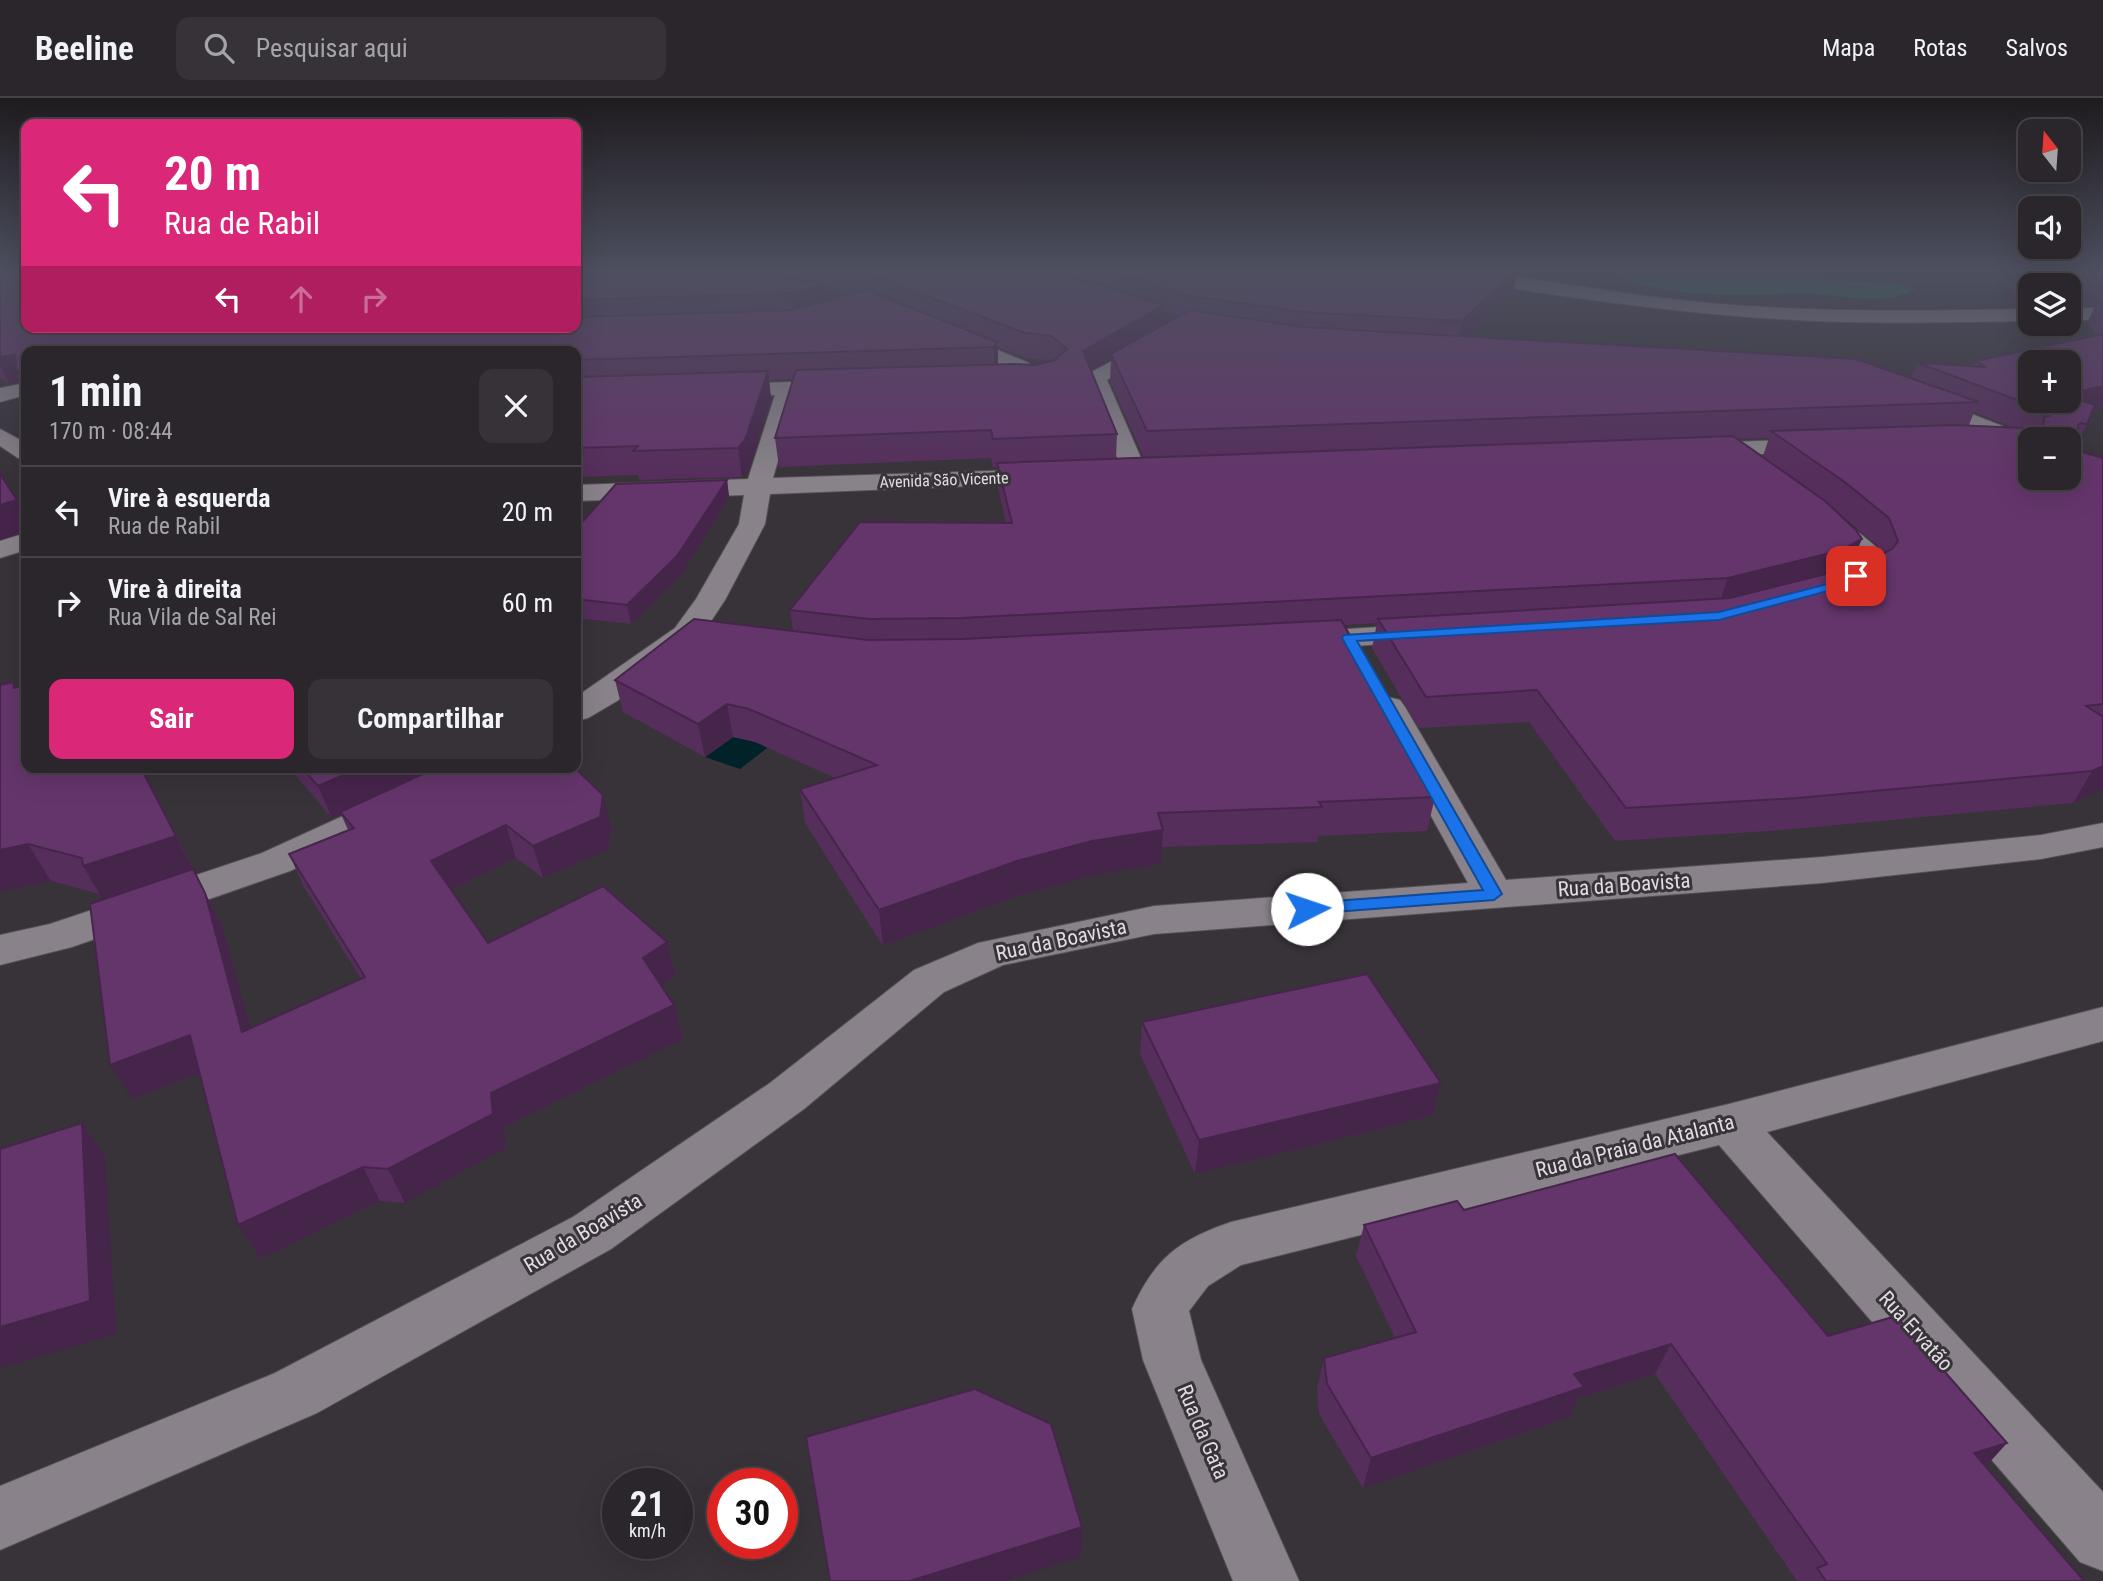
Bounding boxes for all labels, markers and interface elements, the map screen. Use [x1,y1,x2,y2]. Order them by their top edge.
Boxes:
search box [176,17,666,80]
text: Beeline [35,29,134,68]
icon: search [200,29,238,67]
text: Pesquisar aqui [256,33,408,63]
text: Mapa [1822,34,1875,62]
text: Rotas [1913,34,1967,62]
text: Salvos [2005,34,2068,62]
north arrow [2018,119,2081,182]
map controls [2018,119,2081,490]
text: 20 m [164,145,261,202]
icon: left [49,147,140,238]
button: sound [2018,196,2081,259]
text: Rua de Rabil [164,204,320,242]
button: layers [2018,273,2081,336]
icon: left [209,280,247,318]
icon: ahead [282,280,320,318]
icon: right [355,280,393,318]
button: + [2018,350,2081,413]
text: 1 min [49,367,142,416]
button: close [479,369,553,443]
text: 170 m · 08:44 [49,418,173,445]
button: − [2018,427,2081,490]
street label: Avenida São Vicente [879,468,1009,492]
text: Vire à esquerda [108,483,271,513]
icon: left [49,493,87,531]
text: 20 m [502,497,553,527]
text: Rua de Rabil [108,513,220,540]
pin [1826,546,1886,606]
icon: arrive [1837,557,1875,595]
text: Vire à direita [108,574,242,604]
icon: right [49,584,87,622]
text: 60 m [502,588,553,618]
text: Rua Vila de Sal Rei [108,604,277,631]
button: Sair [49,679,294,759]
button: Compartilhar [308,679,553,759]
street label: Rua da Boavista [1557,868,1691,902]
position arrow [1270,872,1344,946]
street label: Rua da Boavista [993,914,1129,966]
street label: Rua da Praia da Atalanta [1533,1110,1737,1182]
street label: Rua da Boavista [520,1188,646,1278]
street label: Rua Ervatão [1874,1286,1958,1376]
street label: Rua da Gata [1172,1381,1234,1483]
speed limit sign: 30 [707,1468,798,1559]
text: 21 [630,1484,665,1525]
text: km/h [629,1520,666,1541]

